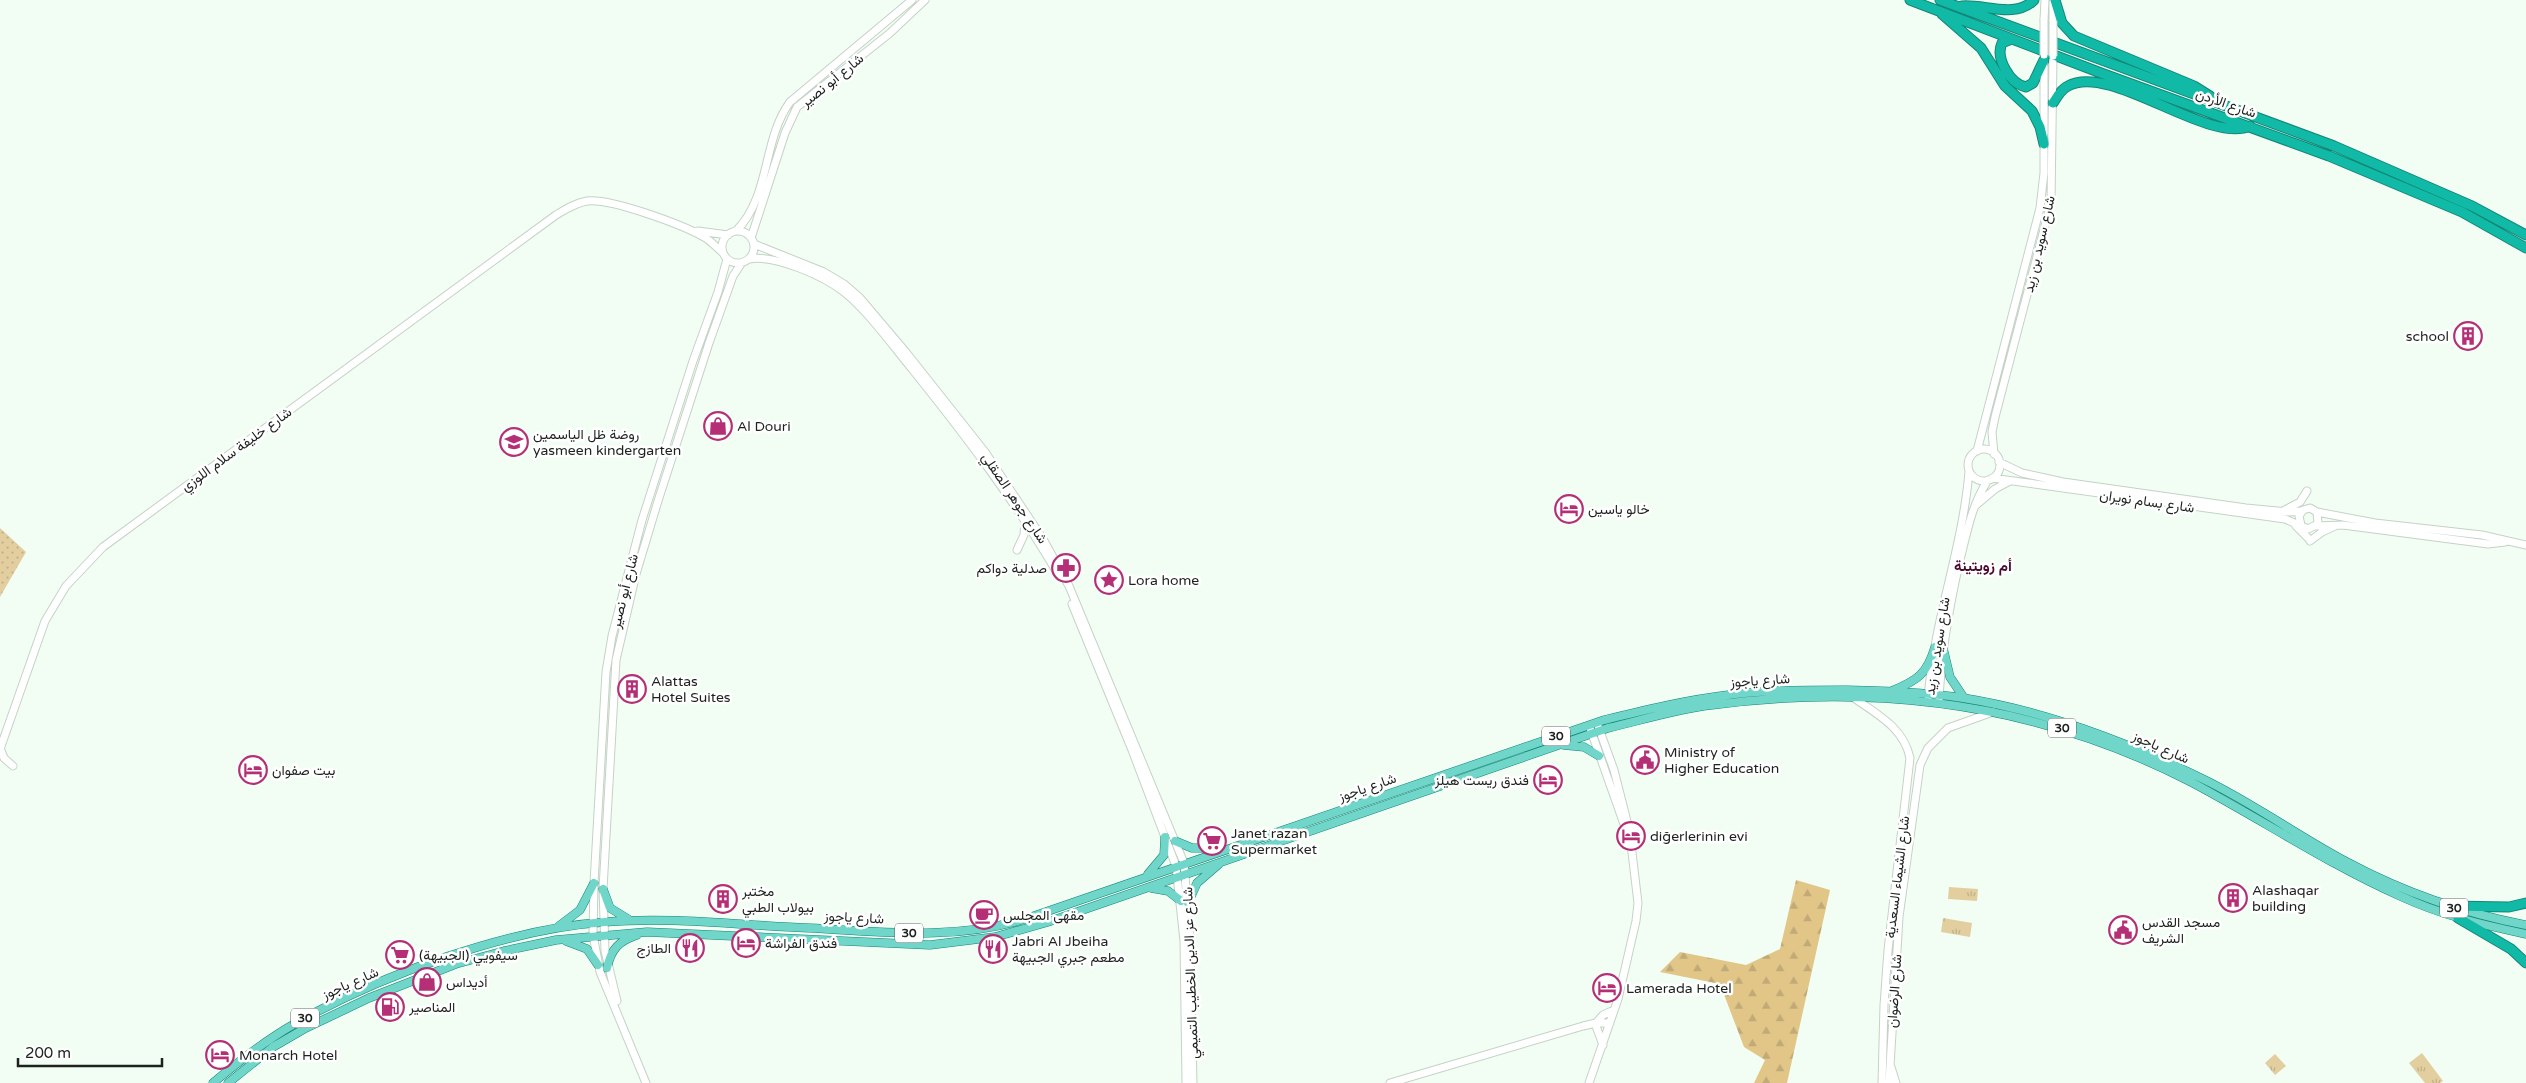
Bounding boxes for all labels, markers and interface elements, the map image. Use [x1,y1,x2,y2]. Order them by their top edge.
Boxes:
street label: شارع أبو نصير [797,50,868,113]
street label: شارع الأردن [2193,85,2258,124]
street label: شارع سويد بن زيد [2020,194,2061,295]
building icon: school [2453,321,2483,351]
place label: school [2406,328,2449,345]
street label: شارع خليفة سلام اللوزي [178,404,297,498]
shop icon: Al Douri [703,411,733,441]
place label: Al Douri [737,418,791,435]
place label: روضة ظل الياسمين yasmeen kindergarten [533,426,681,459]
school or university icon: روضة ظل الياسمين yasmeen kindergarten [499,427,529,457]
street label: شارع جوهر الصقلي [975,450,1051,549]
street label: شارع بسام نويران [2098,486,2195,519]
hotel icon: خالو ياسين [1554,494,1584,524]
place label: خالو ياسين [1588,501,1650,518]
street label: شارع أبو نصير [607,552,644,632]
pharmacy icon: صدلية دواكم [1051,553,1081,583]
district label: أم زويتينة [1954,557,2012,576]
place label: صدلية دواكم [977,560,1047,577]
place icon: Lora home [1094,565,1124,595]
place label: Lora home [1128,572,1199,589]
street label: شارع سويد بن زيد [1921,596,1956,697]
street label: شارع ياجوز [1728,670,1791,693]
place label: Alattas Hotel Suites [651,673,731,706]
building icon: Alattas Hotel Suites [617,674,647,704]
road number: 30 [2048,718,2076,738]
road number: 30 [1542,726,1570,746]
street label: شارع ياجوز [2128,727,2192,769]
place label: Ministry of Higher Education [1664,744,1779,777]
public building icon: Ministry of Higher Education [1630,745,1660,775]
hotel icon: بيت صفوان [238,755,268,785]
place label: بيت صفوان [272,762,335,779]
hotel icon: فندق ريست هيلز [1533,765,1563,795]
street label: شارع ياجوز [1335,770,1399,808]
place label: فندق ريست هيلز [1434,772,1529,789]
street label: شارع الشيماء السعدية [1882,815,1915,939]
hotel icon: diğerlerinin evi [1616,821,1646,851]
place label: Janet razan Supermarket [1231,825,1318,858]
supermarket icon: Janet razan Supermarket [1197,826,1227,856]
place label: diğerlerinin evi [1650,828,1748,845]
place label: Alashaqar building [2252,882,2320,915]
place label: مختبر بيولاب الطبي [741,883,814,919]
building icon: Alashaqar building [2218,883,2248,913]
building icon: مختبر بيولاب الطبي [708,884,738,914]
street label: شارع عز الدين الخطيب التميمي [1179,887,1205,1059]
road number: 30 [2440,898,2468,918]
cafe icon: مقهى المجلس [969,900,999,930]
street label: شارع ياجوز [822,907,884,930]
place label: مقهى المجلس [1003,907,1084,924]
place label: مسجد القدس الشريف [2142,914,2220,947]
public building icon: مسجد القدس الشريف [2108,915,2138,945]
road number: 30 [895,924,923,942]
hotel icon: فندق الفراشة [731,928,761,958]
restaurant icon: الطازج [675,933,705,963]
place label: Jabri Al Jbeiha مطعم جبري الجبيهة [1012,933,1124,969]
restaurant icon: Jabri Al Jbeiha مطعم جبري الجبيهة [978,934,1008,964]
place label: فندق الفراشة [765,935,837,952]
supermarket icon: سيفويي (الجبيهة) [385,940,415,970]
place label: الطازج [636,940,671,959]
place label: سيفويي (الجبيهة) [419,947,518,967]
street label: شارع الرضوان [1883,954,1908,1029]
street label: شارع ياجوز [318,963,382,1006]
shop icon: أديداس [412,967,442,997]
hotel icon: Lamerada Hotel [1592,973,1622,1003]
place label: أديداس [446,974,488,991]
place label: Lamerada Hotel [1626,980,1732,997]
fuel station icon: المناصير [375,992,405,1022]
place label: المناصير [408,999,455,1016]
road number: 30 [291,1008,319,1028]
scale bar [18,1036,161,1068]
hotel icon: Monarch Hotel [205,1040,235,1070]
text: 200 m [25,1044,71,1062]
place label: Monarch Hotel [239,1047,338,1064]

